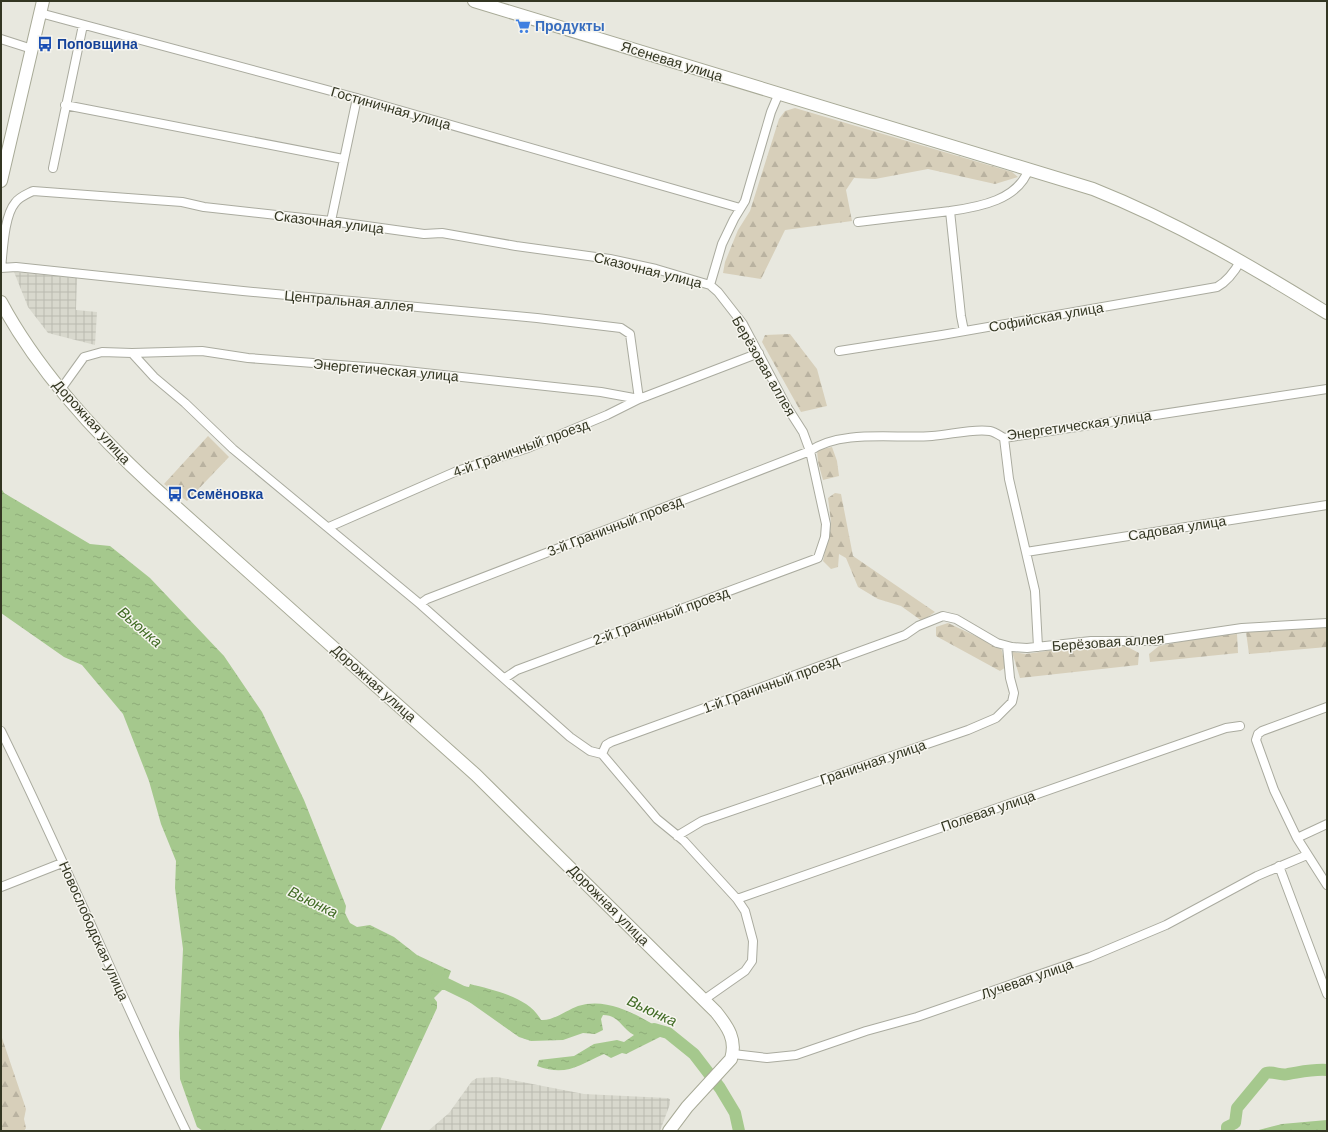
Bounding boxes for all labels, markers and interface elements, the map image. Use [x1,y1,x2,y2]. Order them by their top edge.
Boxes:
supermarket icon: Продукты [514,17,532,35]
place label: Продукты [535,18,605,34]
bus stop icon: Поповщина [36,35,54,53]
place label: Поповщина [57,36,138,52]
street label: Ясеневая улица [619,38,725,84]
street label: Гостиничная улица [329,83,453,133]
street label: Сказочная улица [273,207,385,237]
street label: Сказочная улица [592,249,704,291]
street label: Центральная аллея [284,287,414,315]
street label: Софийская улица [987,299,1105,335]
street label: Берёзовая аллея [729,313,799,419]
street label: Энергетическая улица [313,356,460,384]
street label: Дорожная улица [50,377,134,468]
street label: Энергетическая улица [1006,407,1153,443]
street label: 4-й Граничный проезд [451,416,591,480]
bus stop icon: Семёновка [166,485,184,503]
place label: Семёновка [187,486,263,502]
street label: 3-й Граничный проезд [545,493,685,559]
street label: Садовая улица [1127,512,1227,544]
street label: 2-й Граничный проезд [591,584,731,648]
water label: Вьюнка [115,603,166,650]
street label: Берёзовая аллея [1051,630,1165,654]
street label: Дорожная улица [329,641,420,725]
street label: 1-й Граничный проезд [701,652,841,716]
street label: Граничная улица [818,736,928,788]
street label: Полевая улица [939,787,1037,835]
street label: Новослободская улица [56,859,132,1003]
street label: Дорожная улица [565,861,653,949]
water label: Вьюнка [286,882,341,921]
street label: Лучевая улица [979,956,1075,1002]
water label: Вьюнка [625,992,680,1029]

